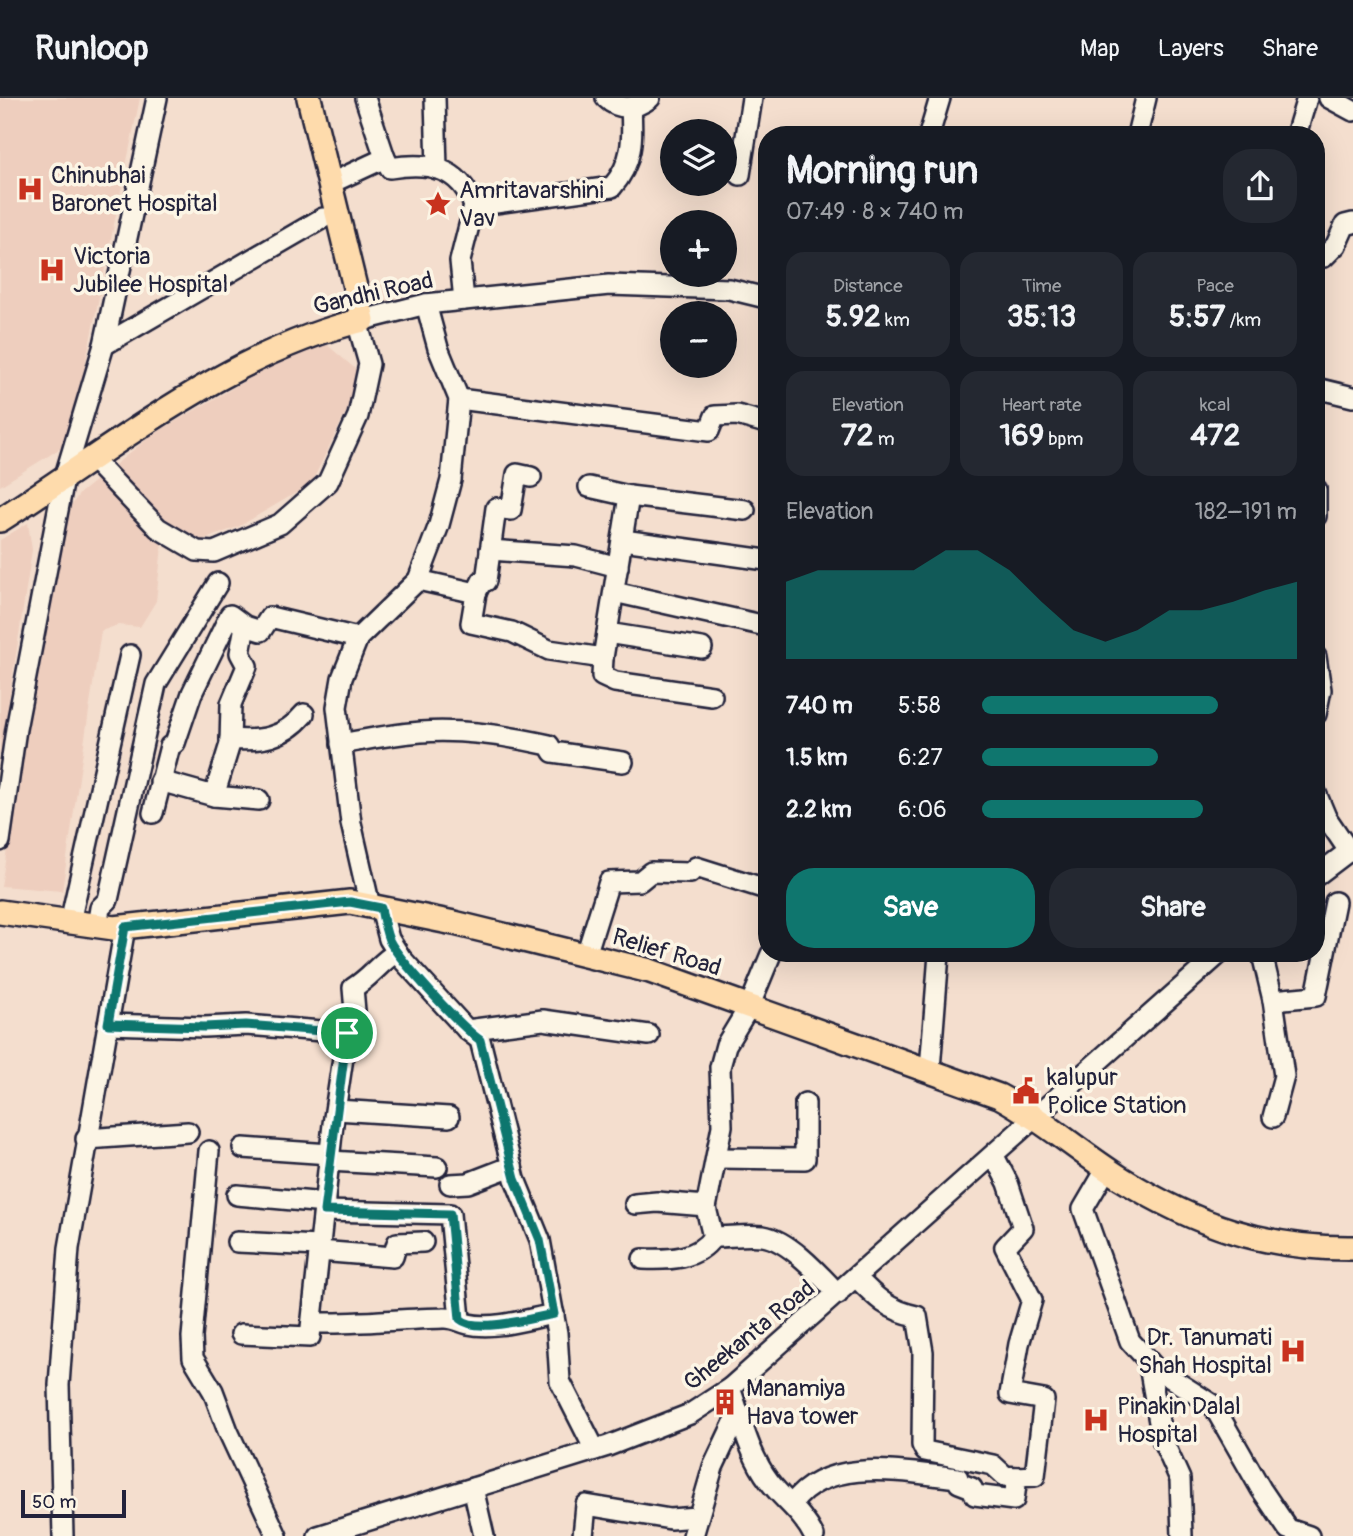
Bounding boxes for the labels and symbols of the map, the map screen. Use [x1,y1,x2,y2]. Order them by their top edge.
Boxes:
place label: Chinubhai Baronet Hospital [51,161,218,218]
hospital icon: Chinubhai Baronet Hospital [15,174,45,204]
place label: Amritavarshini Vav [459,176,604,233]
place icon: Amritavarshini Vav [423,189,453,219]
place label: Victoria Jubilee Hospital [73,242,228,299]
hospital icon: Victoria Jubilee Hospital [37,255,67,285]
street label: Gandhi Road [310,266,436,321]
street label: Relief Road [609,922,725,983]
pin [317,1003,377,1063]
place label: kalupur Police Station [1047,1063,1187,1120]
public building icon: kalupur Police Station [1011,1076,1041,1106]
street label: Gheekanta Road [678,1274,821,1397]
place label: Dr. Tanumati Shah Hospital [1138,1323,1272,1380]
hospital icon: Dr. Tanumati Shah Hospital [1278,1336,1308,1366]
place label: Manamiya Hava tower [746,1374,859,1431]
building icon: Manamiya Hava tower [710,1387,740,1417]
place label: Pinakin Dalal Hospital [1117,1392,1241,1449]
hospital icon: Pinakin Dalal Hospital [1081,1405,1111,1435]
scale bar [21,1487,126,1519]

